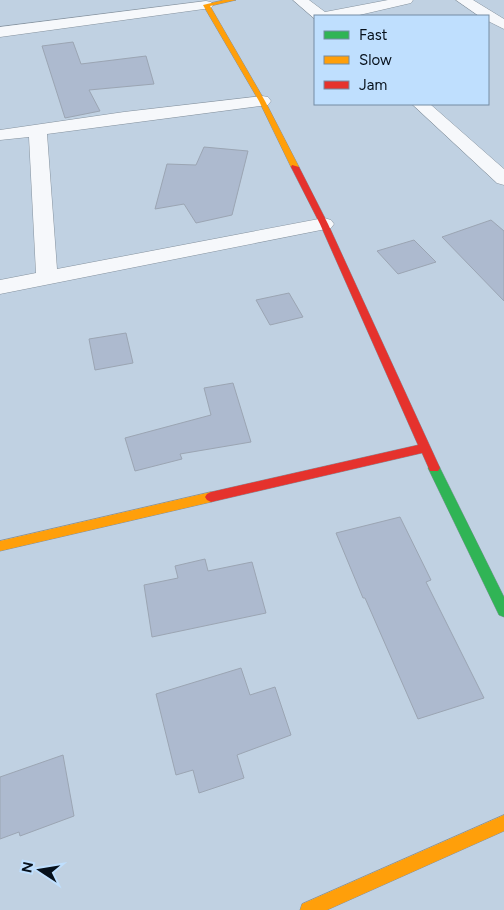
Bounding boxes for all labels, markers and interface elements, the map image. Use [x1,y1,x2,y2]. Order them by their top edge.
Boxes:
legend [314,15,489,105]
text: Fast [359,26,388,44]
text: Slow [359,51,392,69]
text: Jam [359,76,387,94]
north arrow [15,845,65,895]
text: N [18,860,37,874]

